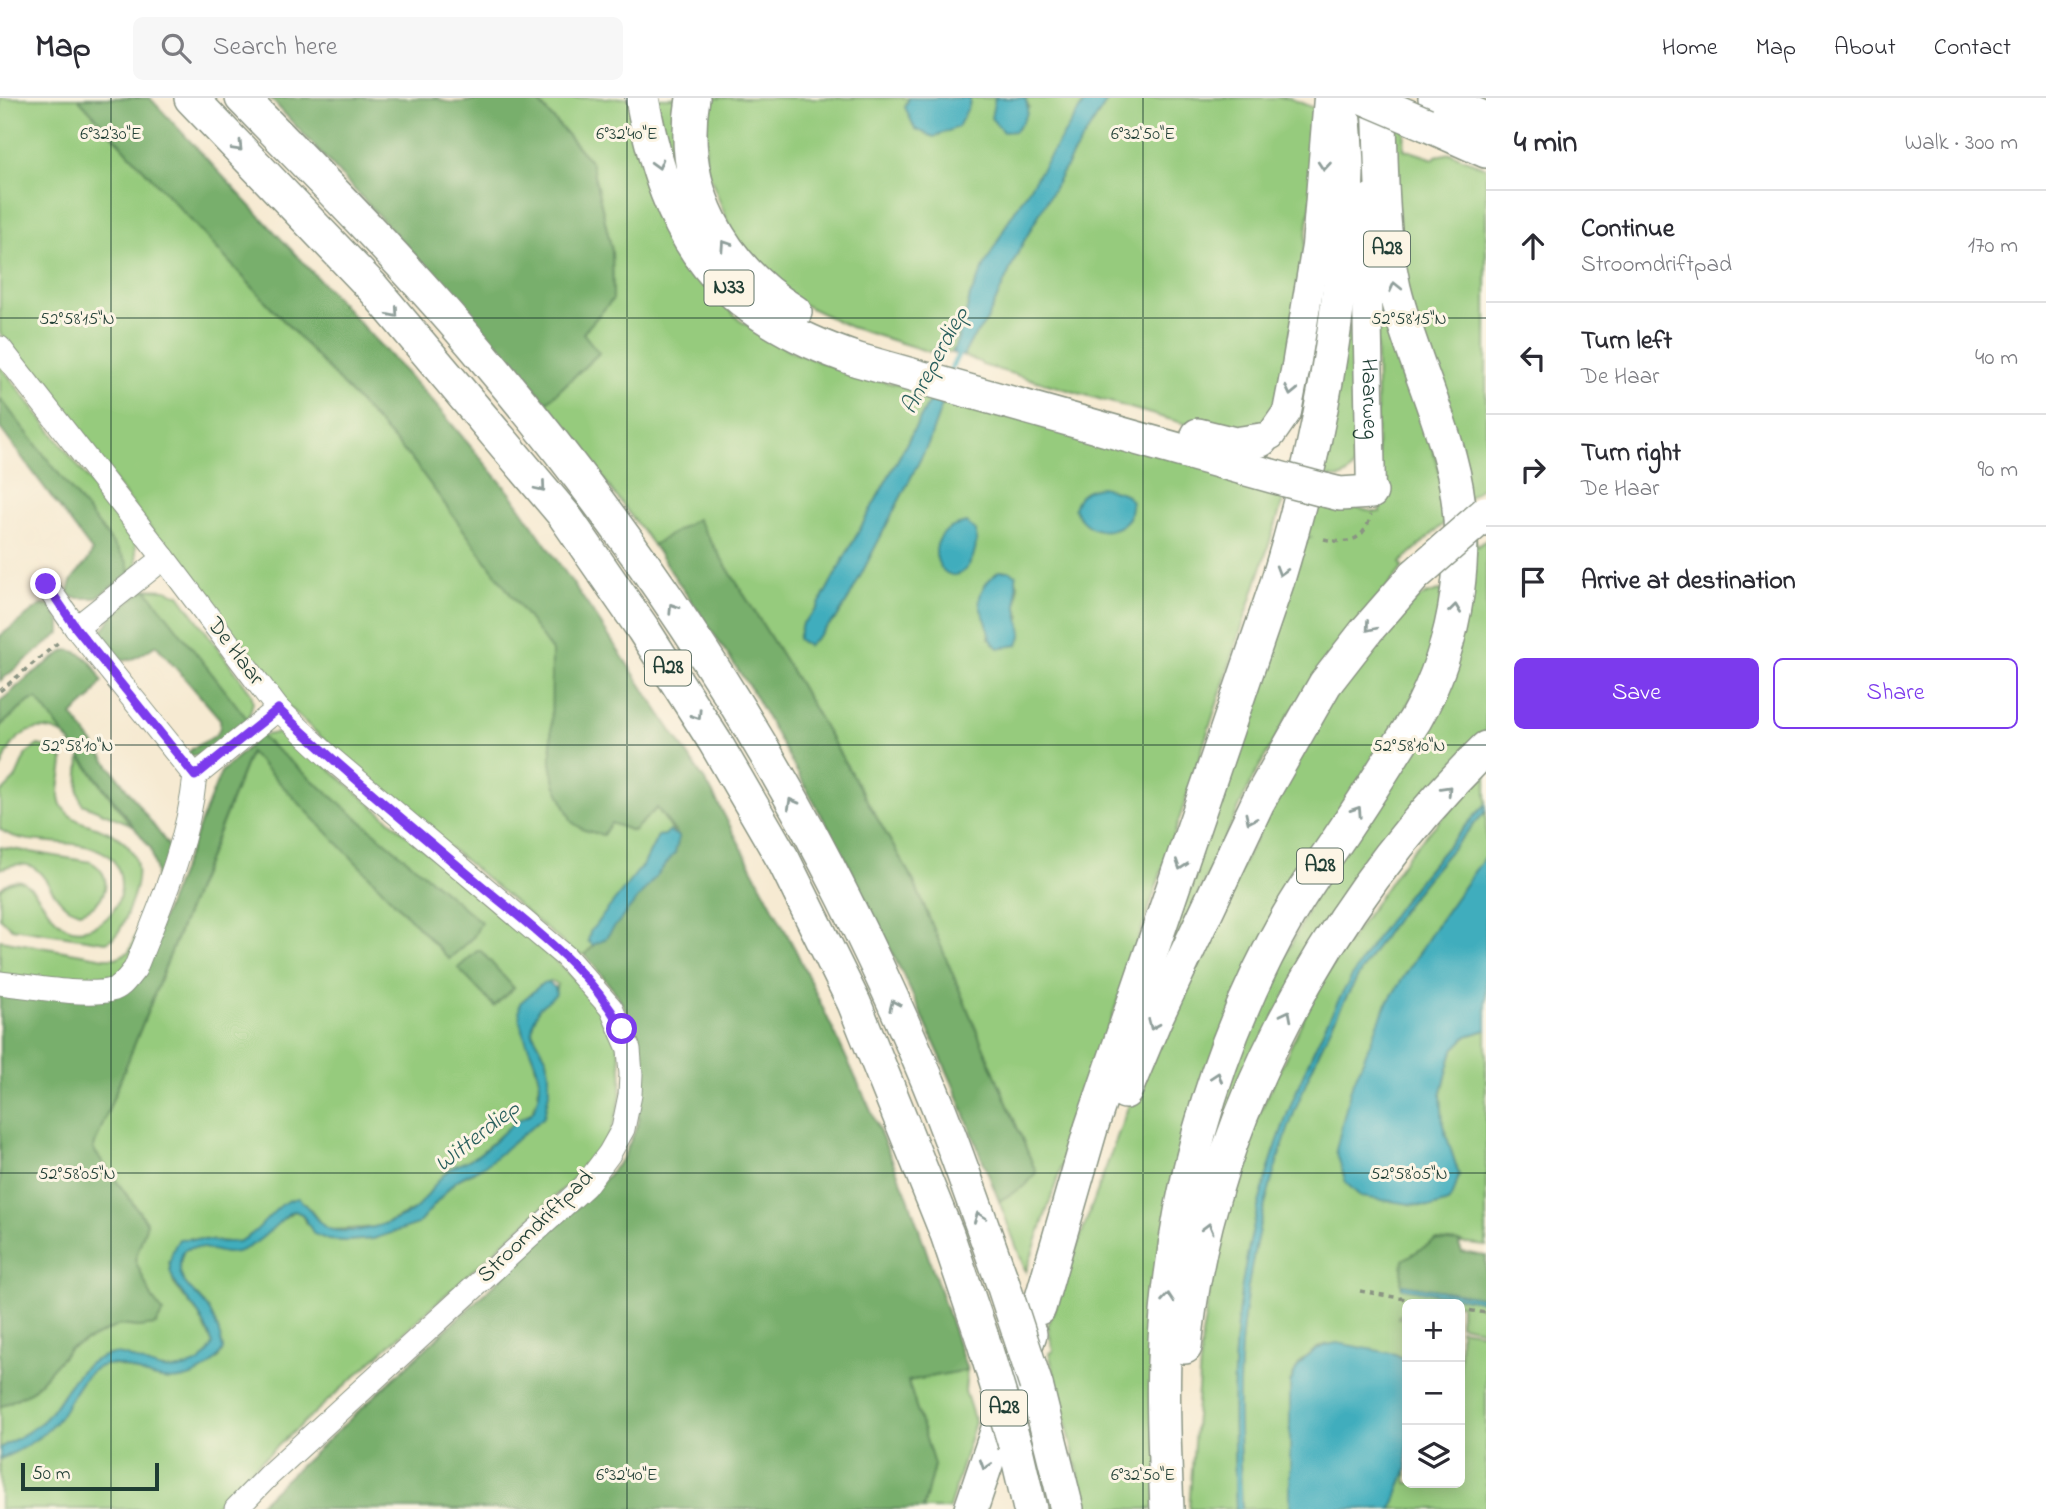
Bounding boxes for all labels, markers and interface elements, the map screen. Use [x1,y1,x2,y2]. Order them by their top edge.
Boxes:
search box [133,17,623,80]
text: Map [35,24,91,72]
icon: search [157,29,195,67]
text: Search here [213,29,337,67]
text: Home [1662,31,1718,66]
text: Map [1756,31,1796,66]
text: About [1834,31,1896,66]
text: Contact [1934,31,2011,66]
text: 6°32'30"E [80,122,142,148]
text: 6°32'40"E [596,122,658,148]
text: 6°32'50"E [1111,122,1175,148]
text: 4 min [1514,122,1577,166]
text: Walk · 300 m [1904,127,2018,160]
one-way arrow [230,139,243,152]
one-way arrow [649,158,664,170]
one-way arrow [1316,160,1331,172]
text: Continue [1581,211,1674,249]
icon: ahead [1514,227,1552,265]
text: 170 m [1968,230,2018,263]
road number: A28 [1364,232,1410,266]
one-way arrow [721,240,733,253]
text: Stroomdriftpad [1581,249,1732,282]
road number: N33 [704,270,754,306]
one-way arrow [1389,281,1403,293]
water label: Anreperdiep [893,300,980,421]
one-way arrow [386,304,398,317]
text: 52°58'15"N [39,307,115,333]
text: 52°58'15"N [1371,307,1447,333]
text: Turn left [1581,323,1672,361]
icon: left [1514,339,1552,377]
text: 40 m [1975,342,2018,375]
street label: Haarweg [1352,358,1386,440]
text: De Haar [1581,361,1659,394]
one-way arrow [1285,385,1299,397]
text: Turn right [1581,435,1681,473]
icon: right [1514,451,1552,489]
text: 90 m [1978,454,2018,487]
text: De Haar [1581,473,1659,506]
one-way arrow [532,479,545,491]
icon: arrive [1514,563,1552,601]
text: Arrive at destination [1581,563,1796,601]
one-way arrow [1275,564,1290,576]
route end [30,568,61,599]
one-way arrow [668,603,681,616]
one-way arrow [1447,603,1462,615]
street label: De Haar [198,610,272,694]
one-way arrow [1366,618,1378,631]
road number: A28 [645,650,691,686]
button: Save [1514,658,1759,729]
button: Share [1773,658,2018,729]
one-way arrow [689,707,702,720]
text: 52°58'10"N [41,734,113,760]
text: 52°58'10"N [1373,734,1445,760]
one-way arrow [1438,785,1451,798]
one-way arrow [787,797,800,810]
one-way arrow [1348,806,1361,819]
one-way arrow [1244,812,1258,824]
road number: A28 [1297,848,1343,884]
one-way arrow [1175,859,1189,871]
one-way arrow [888,1000,902,1013]
one-way arrow [1279,1010,1293,1022]
route start [606,1013,637,1044]
one-way arrow [1147,1018,1161,1030]
one-way arrow [1209,1071,1223,1083]
water label: Witterdiep [428,1092,529,1182]
text: 52°58'05"N [38,1162,116,1188]
text: 52°58'05"N [1370,1162,1448,1188]
street label: Stroomdriftpad [470,1163,602,1291]
one-way arrow [973,1211,987,1223]
one-way arrow [1199,1222,1214,1234]
one-way arrow [1161,1293,1176,1304]
map controls [1402,1299,1465,1488]
button: + [1402,1299,1465,1362]
button: − [1402,1362,1465,1425]
road number: A28 [981,1390,1027,1426]
button: layers [1402,1425,1465,1488]
one-way arrow [979,1458,993,1471]
scale bar [21,1460,159,1492]
text: 50 m [32,1461,71,1488]
text: 6°32'40"E [596,1463,658,1489]
text: 6°32'50"E [1111,1463,1175,1489]

